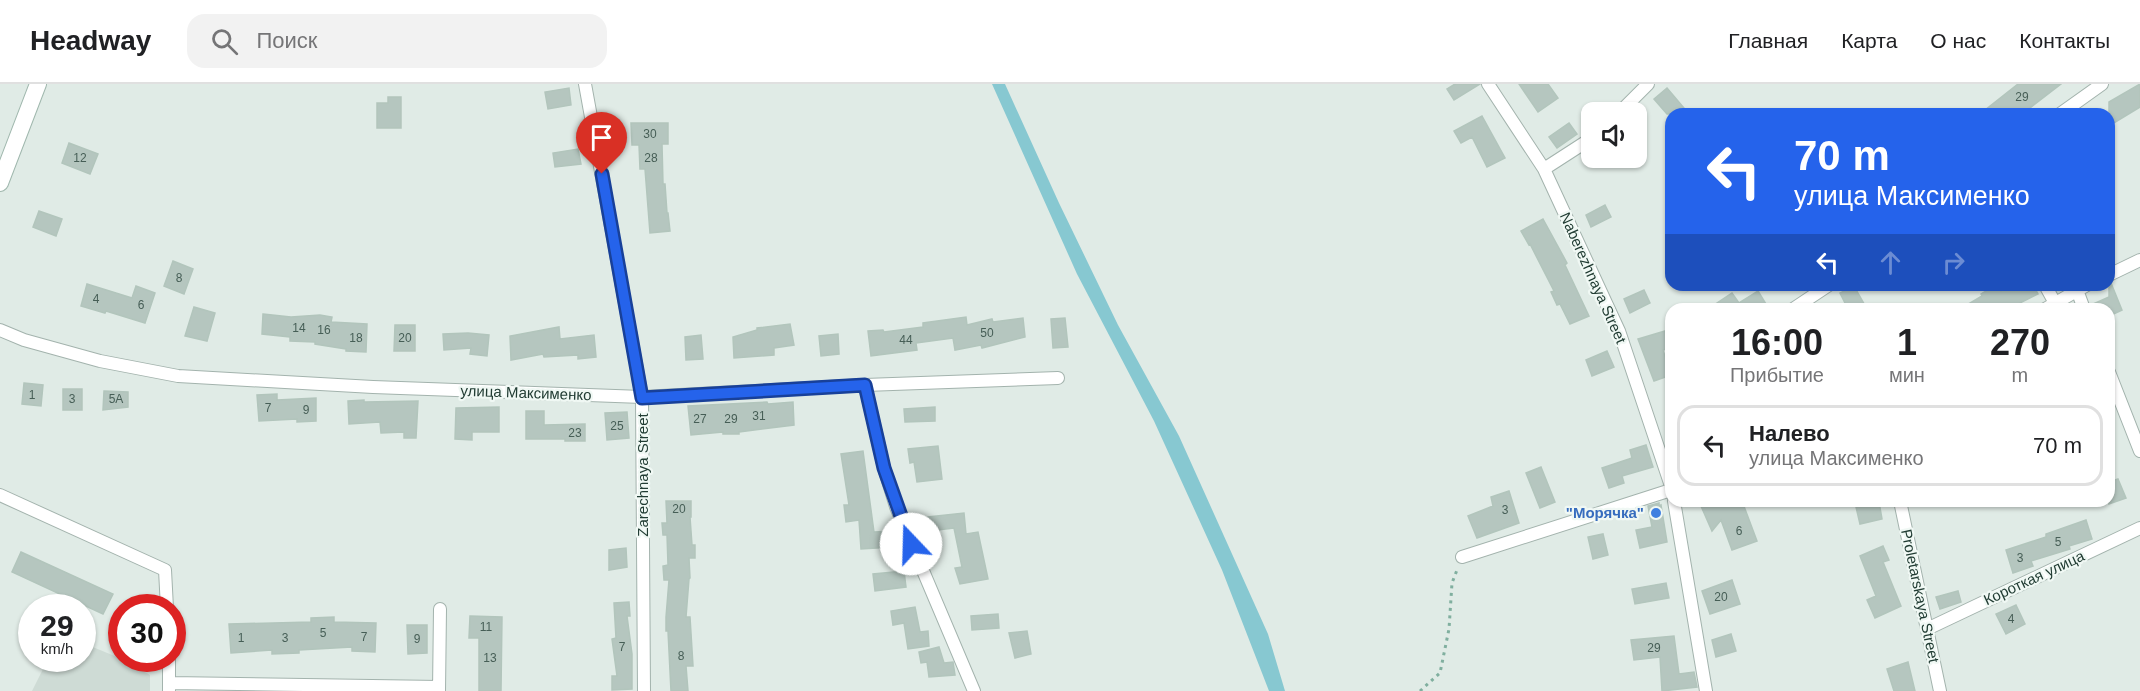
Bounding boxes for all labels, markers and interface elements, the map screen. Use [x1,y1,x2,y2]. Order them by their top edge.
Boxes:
search box [187,14,607,68]
text: Headway [30,25,151,56]
icon: search [208,25,241,58]
text: Поиск [256,28,317,53]
text: Главная [1728,29,1808,52]
text: Карта [1841,29,1897,52]
text: О нас [1930,29,1986,52]
text: Контакты [2019,29,2110,52]
house number: 29 [2015,90,2029,104]
map controls [1581,102,1647,168]
button: sound [1581,102,1647,168]
pin [576,112,627,174]
icon: arrive [585,121,618,154]
house number: 30 [643,127,657,141]
icon: left [1695,132,1773,210]
text: 70 m [1794,132,1890,179]
house number: 12 [73,151,87,165]
house number: 28 [644,151,658,165]
text: улица Максименко [1794,181,2030,211]
street label: Naberezhnaya Street [1557,210,1630,347]
icon: left [1811,246,1844,279]
icon: ahead [1874,246,1907,279]
icon: right [1937,246,1970,279]
house number: 8 [176,271,183,285]
house number: 4 [93,292,100,306]
house number: 6 [138,298,145,312]
house number: 14 [292,321,306,335]
text: 16:00 [1731,322,1823,363]
text: 1 [1897,322,1917,363]
text: 270 [1990,322,2050,363]
house number: 16 [317,323,331,337]
house number: 50 [980,326,994,340]
house number: 18 [349,331,363,345]
house number: 20 [398,331,412,345]
house number: 44 [899,333,913,347]
text: Прибытие [1730,364,1824,386]
text: мин [1889,364,1925,386]
text: m [2012,364,2028,386]
street label: улица Максименко [460,382,592,403]
house number: 1 [29,388,36,402]
house number: 3 [69,392,76,406]
house number: 5А [109,392,123,406]
house number: 7 [265,401,272,415]
house number: 9 [303,403,310,417]
house number: 31 [752,409,766,423]
street label: Zarechnaya Street [634,412,651,537]
house number: 27 [693,412,707,426]
house number: 29 [724,412,738,426]
house number: 25 [610,419,624,433]
text: Налево [1749,421,1830,446]
house number: 23 [568,426,582,440]
icon: left [1698,429,1731,462]
text: 70 m [2033,433,2082,458]
text: улица Максименко [1749,447,1924,469]
house number: 20 [672,502,686,516]
house number: 3 [1502,503,1509,517]
place label: "Морячка" [1566,504,1644,521]
marker: "Морячка" [1649,506,1663,520]
position arrow [879,512,943,576]
house number: 6 [1736,524,1743,538]
street label: Proletarskaya Street [1898,528,1943,665]
house number: 5 [2055,535,2062,549]
street label: Короткая улица [1981,547,2087,608]
house number: 3 [2017,551,2024,565]
house number: 20 [1714,590,1728,604]
speed limit sign: 30 [108,594,186,672]
text: 29 [40,609,74,642]
house number: 4 [2008,612,2015,626]
house number: 11 [480,620,493,634]
house number: 5 [320,626,327,640]
house number: 7 [361,630,368,644]
house number: 1 [238,631,245,645]
house number: 3 [282,631,289,645]
house number: 9 [414,632,421,646]
text: km/h [41,640,73,657]
house number: 7 [619,640,626,654]
house number: 29 [1647,641,1661,655]
house number: 8 [678,649,685,663]
house number: 13 [483,651,497,665]

